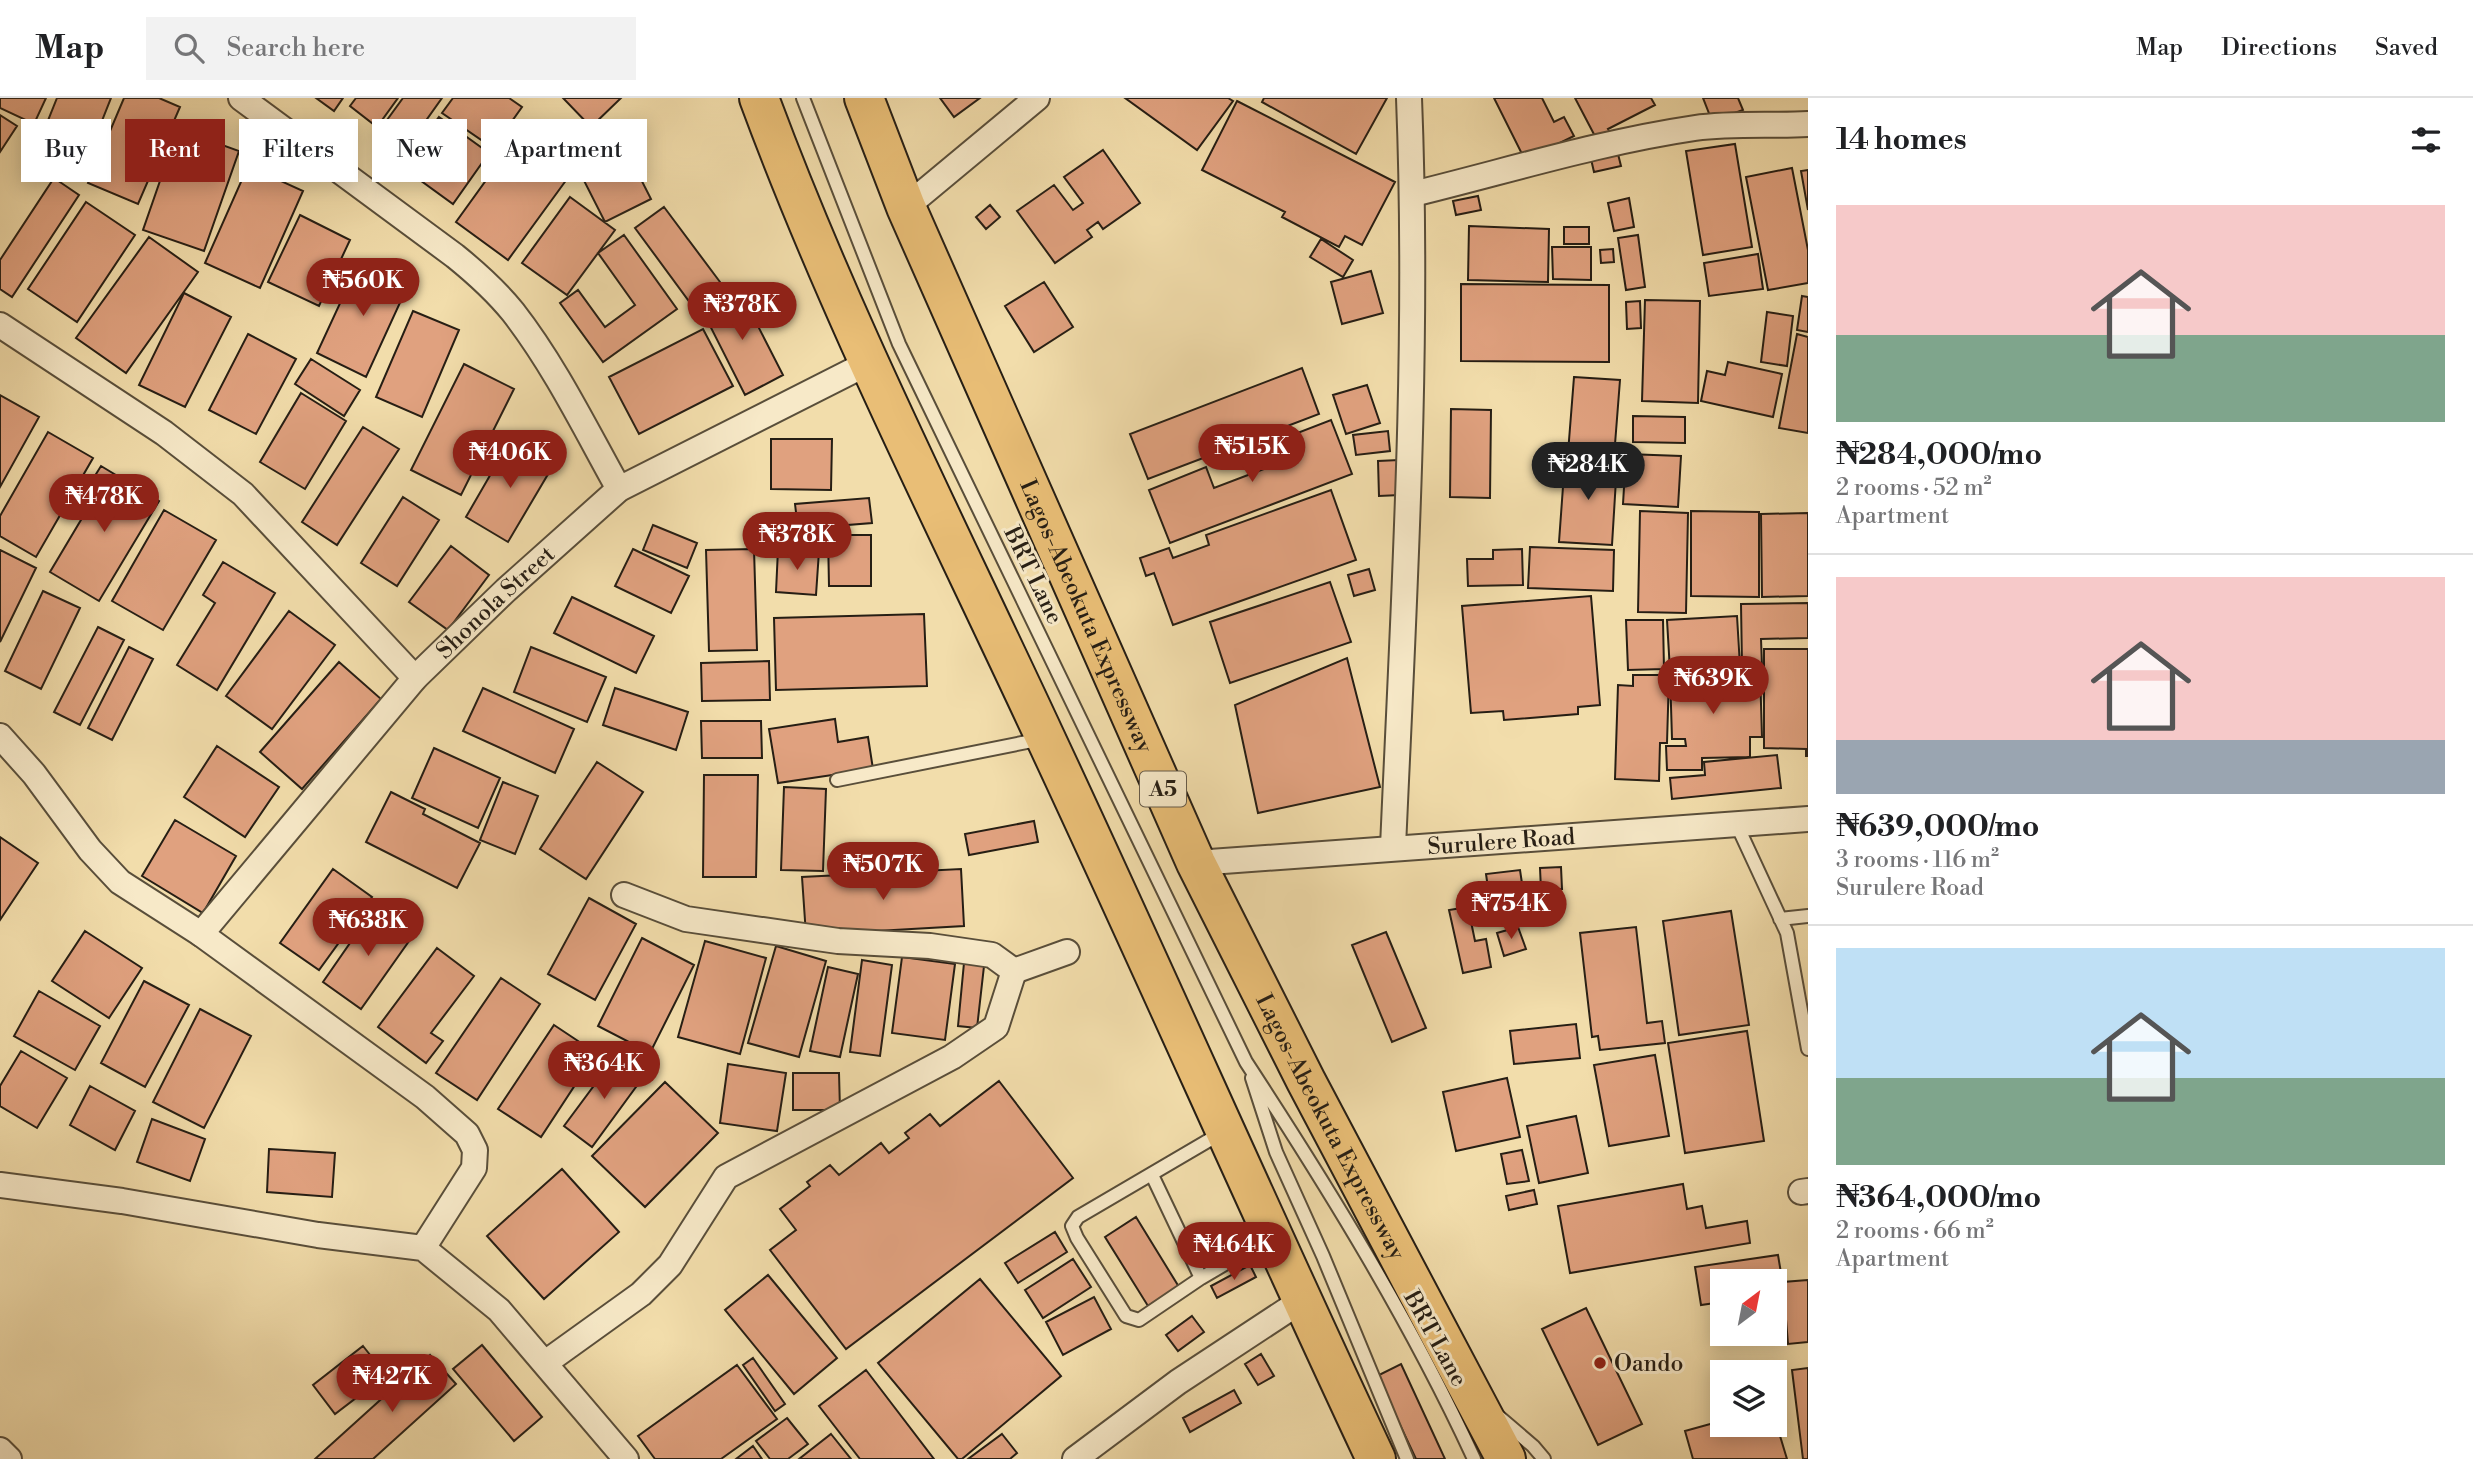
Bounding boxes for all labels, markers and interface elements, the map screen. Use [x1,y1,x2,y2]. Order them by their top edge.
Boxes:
search box [146,17,636,80]
text: Map [35,28,104,69]
icon: search [170,29,208,67]
text: Search here [226,32,365,64]
text: Map [2136,33,2183,63]
text: Directions [2221,33,2337,63]
text: Saved [2375,33,2438,63]
chip: Buy [21,119,111,182]
chip: Rent [125,119,225,182]
chip: Filters [239,119,358,182]
chip: New [372,119,467,182]
chip: Apartment [481,119,647,182]
text: 14 homes [1836,121,1967,159]
icon: filters [2407,121,2445,159]
icon: home [2078,251,2204,377]
pin: ₦560K [314,258,412,318]
text: ₦560K [322,267,404,295]
pin: ₦378K [693,282,791,342]
text: ₦378K [704,291,780,319]
pin: ₦515K [1203,424,1301,484]
pin: ₦406K [461,430,559,490]
text: ₦515K [1214,433,1290,461]
text: ₦284,000/mo [1836,436,2042,474]
text: ₦406K [469,439,551,467]
pin: ₦284K [1539,442,1637,502]
text: ₦284K [1548,451,1628,479]
pin: ₦478K [55,474,153,534]
text: 2 rooms · 52 m² [1836,474,1992,502]
street label: Lagos-Abeokuta Expressway [1013,475,1159,758]
text: ₦478K [65,483,143,511]
text: Apartment [1836,502,1949,530]
pin: ₦378K [748,512,846,572]
text: ₦378K [759,521,835,549]
street label: BRT Lane [997,521,1069,629]
street label: Shonola Street [431,540,561,665]
icon: home [2078,623,2204,749]
pin: ₦639K [1664,656,1762,716]
text: ₦639K [1674,665,1752,693]
road number: A5 [1140,772,1186,806]
text: ₦639,000/mo [1836,808,2040,846]
street label: Surulere Road [1426,823,1576,861]
pin: ₦507K [834,842,932,902]
text: 3 rooms · 116 m² [1836,846,1999,874]
text: ₦507K [843,851,923,879]
text: Surulere Road [1836,874,1984,902]
pin: ₦754K [1462,882,1560,941]
text: ₦754K [1472,890,1550,918]
pin: ₦638K [319,898,417,958]
text: ₦638K [329,907,407,935]
street label: Lagos-Abeokuta Expressway [1249,989,1411,1265]
icon: home [2078,994,2204,1120]
pin: ₦364K [555,1042,653,1101]
text: ₦364K [564,1050,644,1078]
text: ₦364,000/mo [1836,1179,2041,1217]
text: 2 rooms · 66 m² [1836,1217,1994,1245]
pin: ₦464K [1185,1222,1283,1282]
text: ₦464K [1193,1231,1275,1259]
text: Apartment [1836,1245,1949,1273]
north arrow [1710,1269,1787,1346]
map controls [1710,1269,1787,1437]
street label: BRT Lane [1397,1285,1473,1391]
place label: Oando [1614,1350,1683,1378]
pin: ₦427K [343,1354,441,1414]
marker: Oando [1592,1355,1608,1371]
button: layers [1710,1360,1787,1437]
text: ₦427K [353,1363,431,1391]

